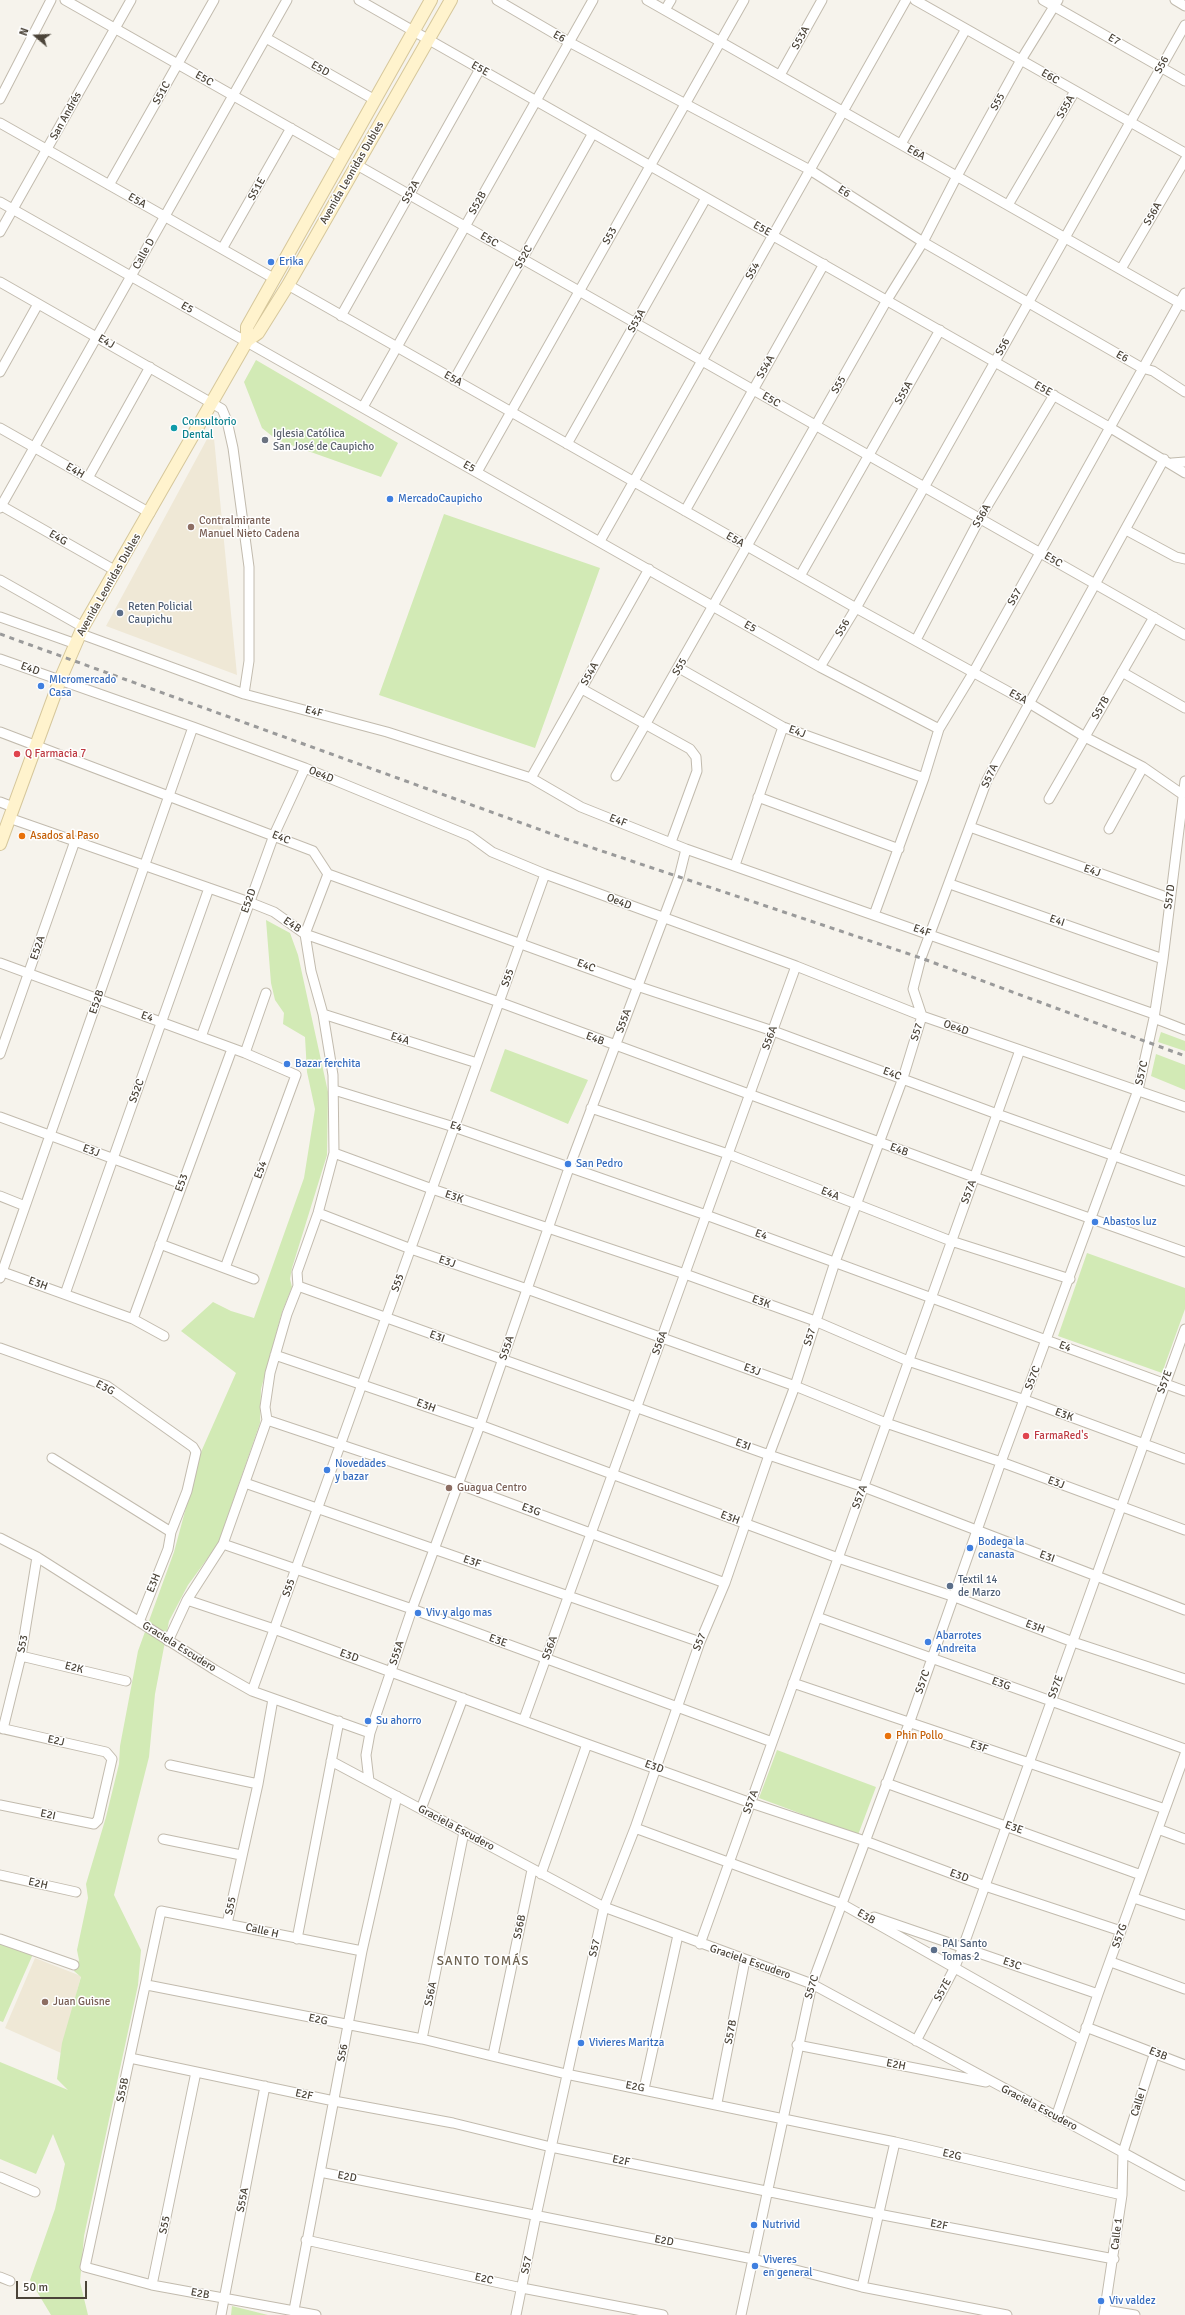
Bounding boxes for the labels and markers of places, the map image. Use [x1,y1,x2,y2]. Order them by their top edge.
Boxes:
place label: Erika [279,255,304,269]
marker: Erika [266,257,276,267]
place label: Consultorio Dental [182,415,237,441]
marker: Consultorio Dental [169,423,179,433]
place label: Iglesia Católica San José de Caupicho [273,427,374,453]
marker: Iglesia Católica San José de Caupicho [260,435,270,445]
place label: MercadoCaupicho [398,492,482,506]
marker: MercadoCaupicho [385,494,395,504]
place label: Contralmirante Manuel Nieto Cadena [199,514,299,540]
marker: Contralmirante Manuel Nieto Cadena [186,522,196,532]
place label: Reten Policial Caupichu [128,600,193,626]
marker: Reten Policial Caupichu [115,608,125,618]
place label: MIcromercado Casa [49,673,116,699]
marker: MIcromercado Casa [36,681,46,691]
place label: Q Farmacia 7 [25,747,86,761]
marker: Q Farmacia 7 [12,749,22,759]
place label: Asados al Paso [30,829,99,843]
marker: Asados al Paso [17,831,27,841]
place label: Bazar ferchita [295,1057,361,1071]
marker: Bazar ferchita [282,1059,292,1069]
place label: San Pedro [576,1157,623,1171]
marker: San Pedro [563,1159,573,1169]
place label: Abastos luz [1103,1215,1157,1229]
marker: Abastos luz [1090,1217,1100,1227]
place label: FarmaRed's [1034,1429,1088,1443]
marker: FarmaRed's [1021,1431,1031,1441]
place label: Novedades y bazar [335,1457,386,1483]
marker: Novedades y bazar [322,1465,332,1475]
place label: Guagua Centro [457,1481,527,1495]
marker: Guagua Centro [444,1483,454,1493]
place label: Bodega la canasta [978,1535,1024,1561]
marker: Bodega la canasta [965,1543,975,1553]
place label: Textil 14 de Marzo [958,1573,1001,1599]
marker: Textil 14 de Marzo [945,1581,955,1591]
place label: Viv y algo mas [426,1606,492,1620]
marker: Viv y algo mas [413,1608,423,1618]
place label: Abarrotes Andreita [936,1629,982,1655]
marker: Abarrotes Andreita [923,1637,933,1647]
place label: Su ahorro [376,1714,421,1728]
marker: Su ahorro [363,1716,373,1726]
place label: Phin Pollo [896,1729,943,1743]
marker: Phin Pollo [883,1731,893,1741]
place label: PAI Santo Tomas 2 [942,1937,987,1963]
marker: PAI Santo Tomas 2 [929,1945,939,1955]
place label: Juan Guisne [53,1995,110,2009]
marker: Juan Guisne [40,1997,50,2007]
place label: Vivieres Maritza [589,2036,664,2050]
marker: Vivieres Maritza [576,2038,586,2048]
place label: Nutrivid [762,2218,800,2232]
marker: Nutrivid [749,2220,759,2230]
place label: Viveres en general [763,2253,813,2279]
marker: Viveres en general [750,2261,760,2271]
place label: Viv valdez [1109,2294,1156,2308]
marker: Viv valdez [1096,2296,1106,2306]

